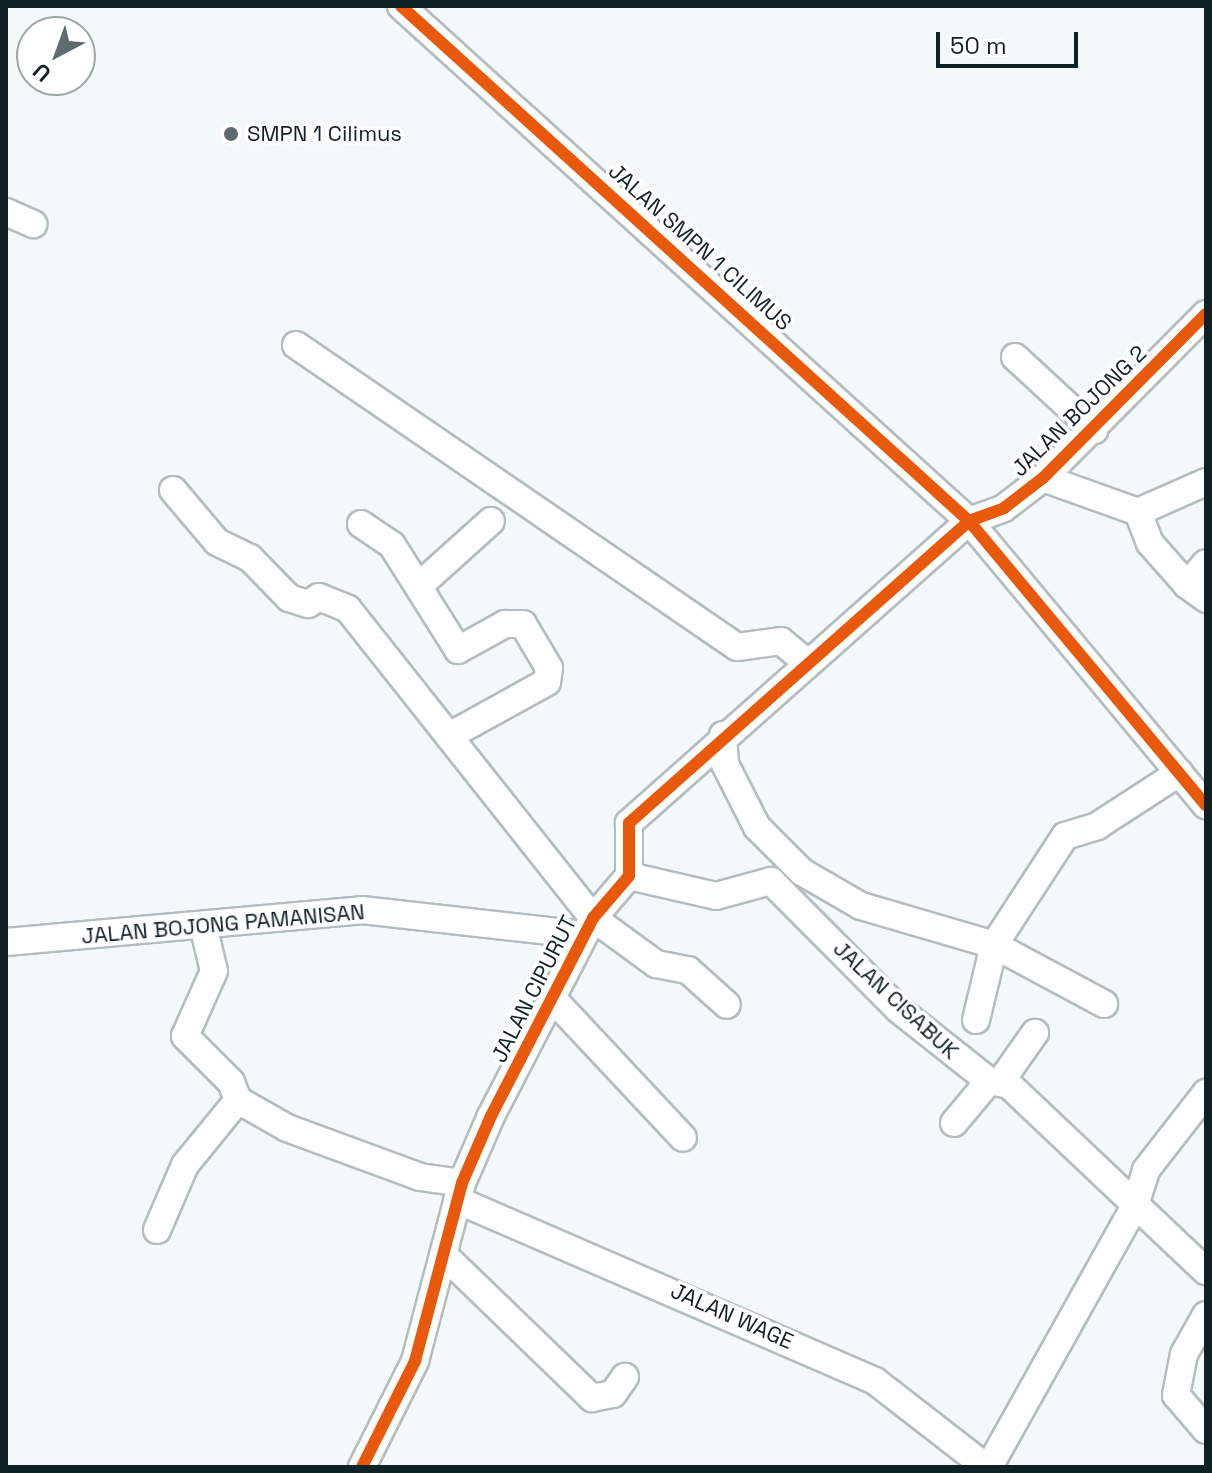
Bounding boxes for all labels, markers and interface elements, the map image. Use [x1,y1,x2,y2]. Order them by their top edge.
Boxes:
north arrow [16,16,96,96]
scale bar [940,16,1082,66]
text: 50 m [950,30,1007,61]
text: U [27,57,56,88]
place label: SMPN 1 Cilimus [247,121,402,147]
marker: SMPN 1 Cilimus [222,125,240,143]
street label: JALAN SMPN 1 CILIMUS [603,158,797,336]
street label: JALAN BOJONG 2 [1006,340,1152,482]
street label: JALAN BOJONG PAMANISAN [80,898,366,950]
street label: JALAN CIPURUT [486,911,582,1067]
street label: JALAN CISABUK [828,935,964,1065]
street label: JALAN WAGE [667,1277,797,1355]

